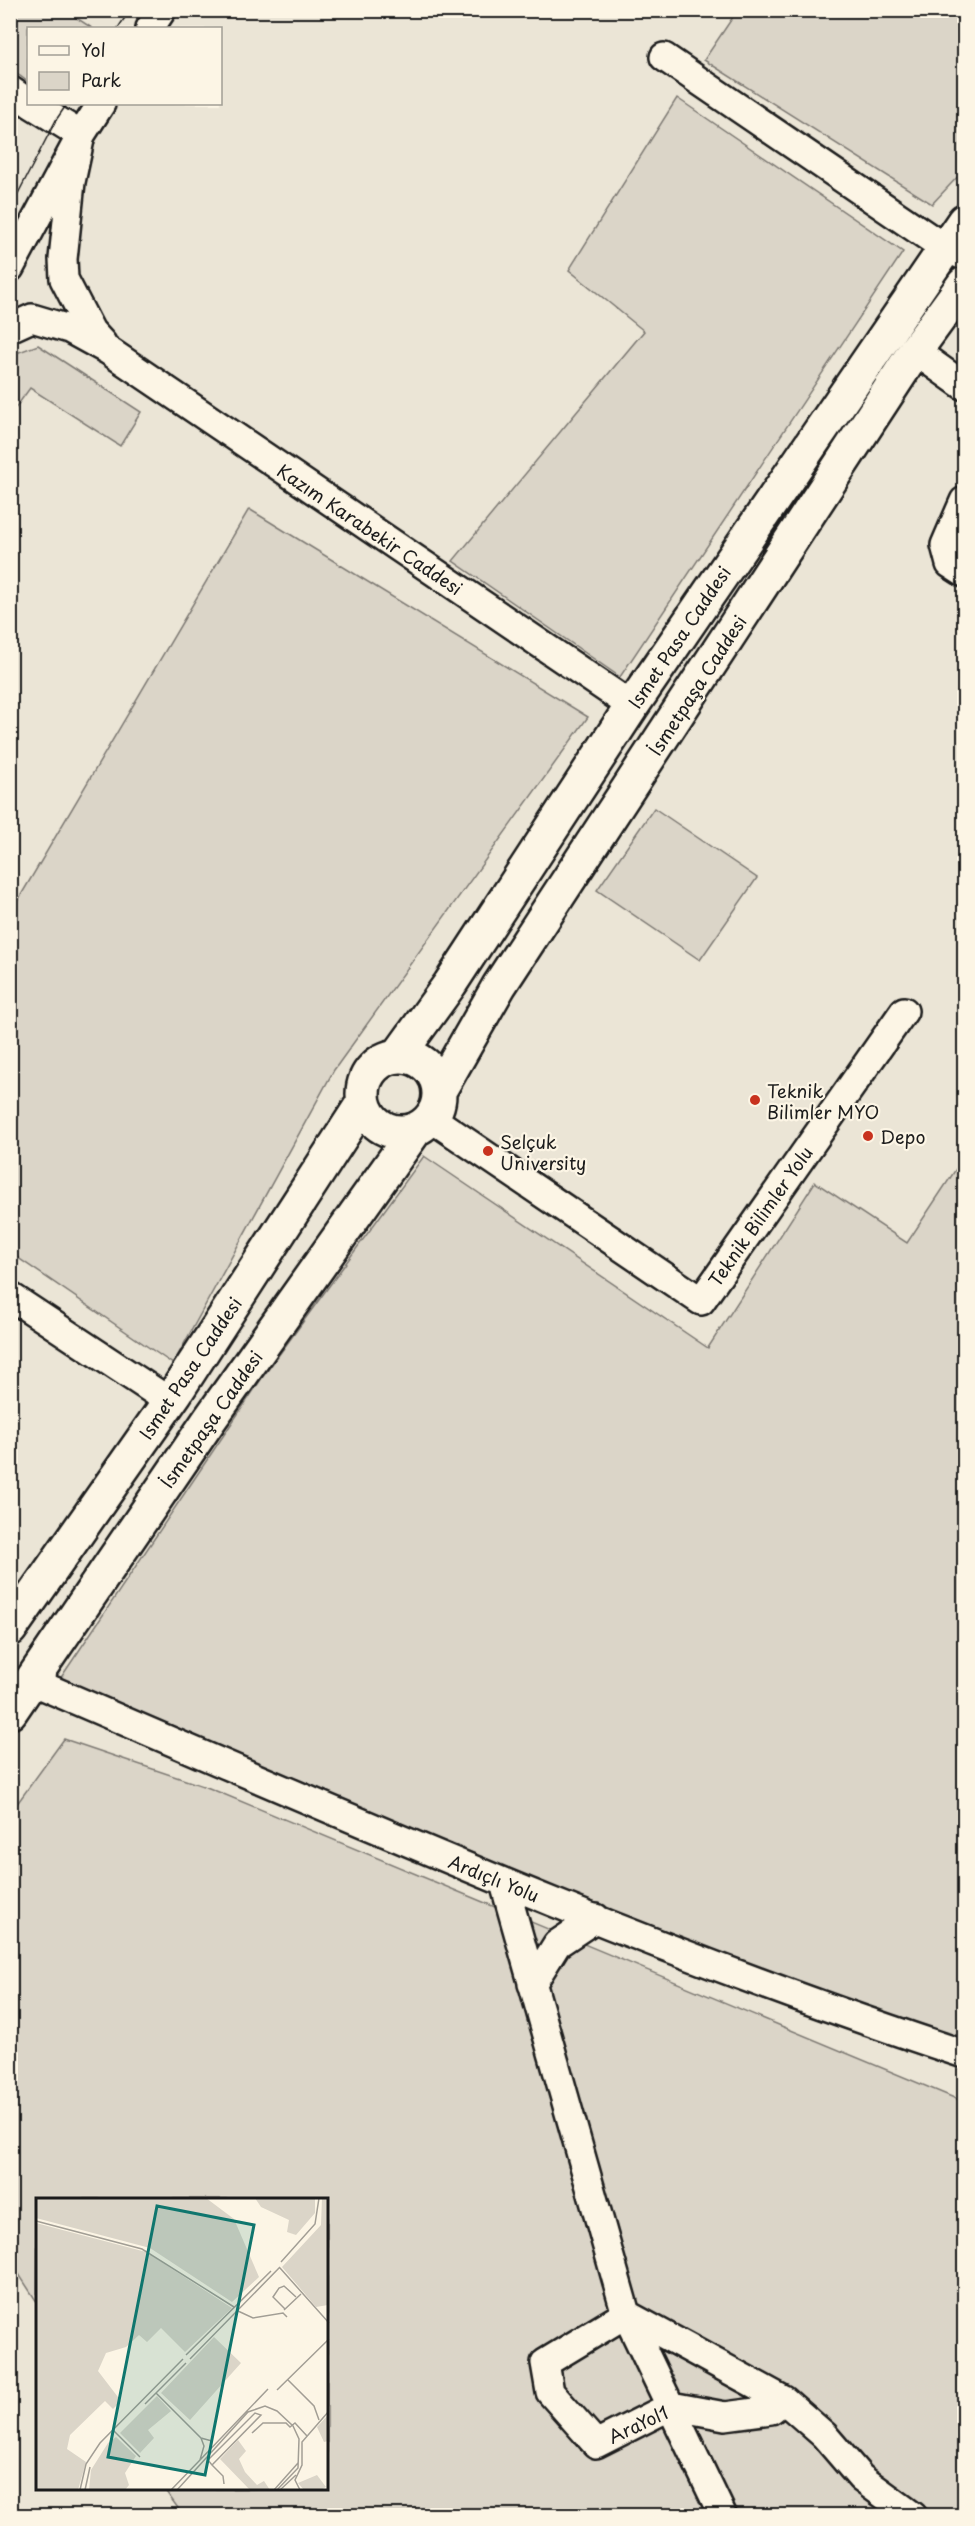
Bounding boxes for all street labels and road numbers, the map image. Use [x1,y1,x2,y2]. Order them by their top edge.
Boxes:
street label: Kazım Karabekir Caddesi [272,457,468,601]
street label: Ismet Pasa Caddesi [621,560,737,714]
street label: İsmetpaşa Caddesi [641,610,753,760]
street label: Teknik Bilimler Yolu [701,1140,819,1292]
street label: Ismet Pasa Caddesi [132,1291,248,1445]
street label: İsmetpaşa Caddesi [153,1345,269,1493]
street label: Ardıçlı Yolu [445,1848,543,1908]
street label: AraYol1 [603,2398,673,2450]

